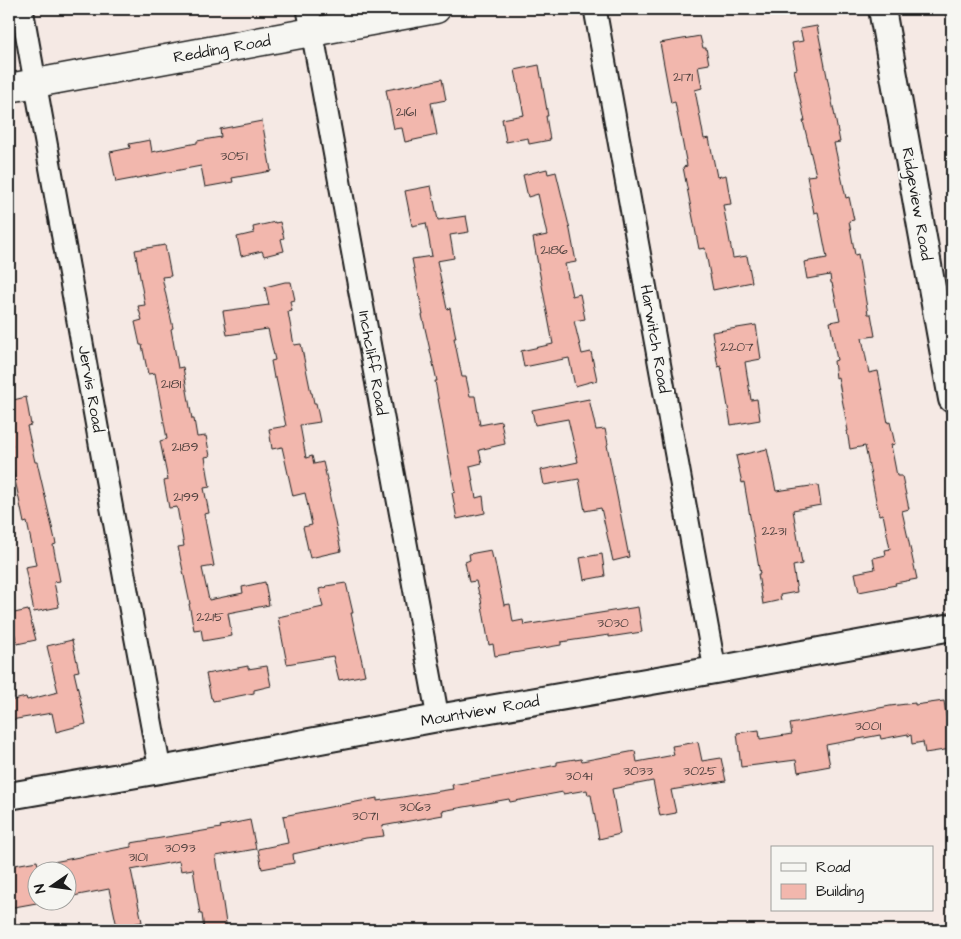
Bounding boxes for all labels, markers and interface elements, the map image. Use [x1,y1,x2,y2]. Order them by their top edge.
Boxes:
street label: Redding Road [172,30,272,69]
house number: 2171 [673,67,693,87]
house number: 2161 [396,102,416,122]
house number: 3051 [220,146,248,166]
street label: Ridgeview Road [895,146,938,262]
house number: 2186 [540,240,568,260]
street label: Harwitch Road [635,283,675,395]
street label: Inchcliff Road [353,309,393,417]
house number: 2207 [720,337,754,357]
street label: Jervis Road [73,344,109,434]
house number: 2181 [161,374,182,394]
house number: 2189 [172,437,198,457]
house number: 2199 [173,487,199,507]
house number: 2231 [762,521,787,541]
house number: 2215 [196,607,224,627]
house number: 3030 [597,613,629,633]
street label: Mountview Road [419,690,541,732]
house number: 3001 [855,716,881,736]
house number: 3033 [623,761,653,781]
house number: 3025 [683,761,717,781]
house number: 3041 [565,766,593,786]
house number: 3063 [399,797,431,817]
house number: 3071 [352,806,378,826]
house number: 3093 [164,838,196,858]
legend [771,846,934,912]
house number: 3101 [128,847,148,867]
text: Road [816,857,851,878]
north arrow [28,862,78,912]
text: Building [816,881,864,903]
text: N [30,882,51,895]

